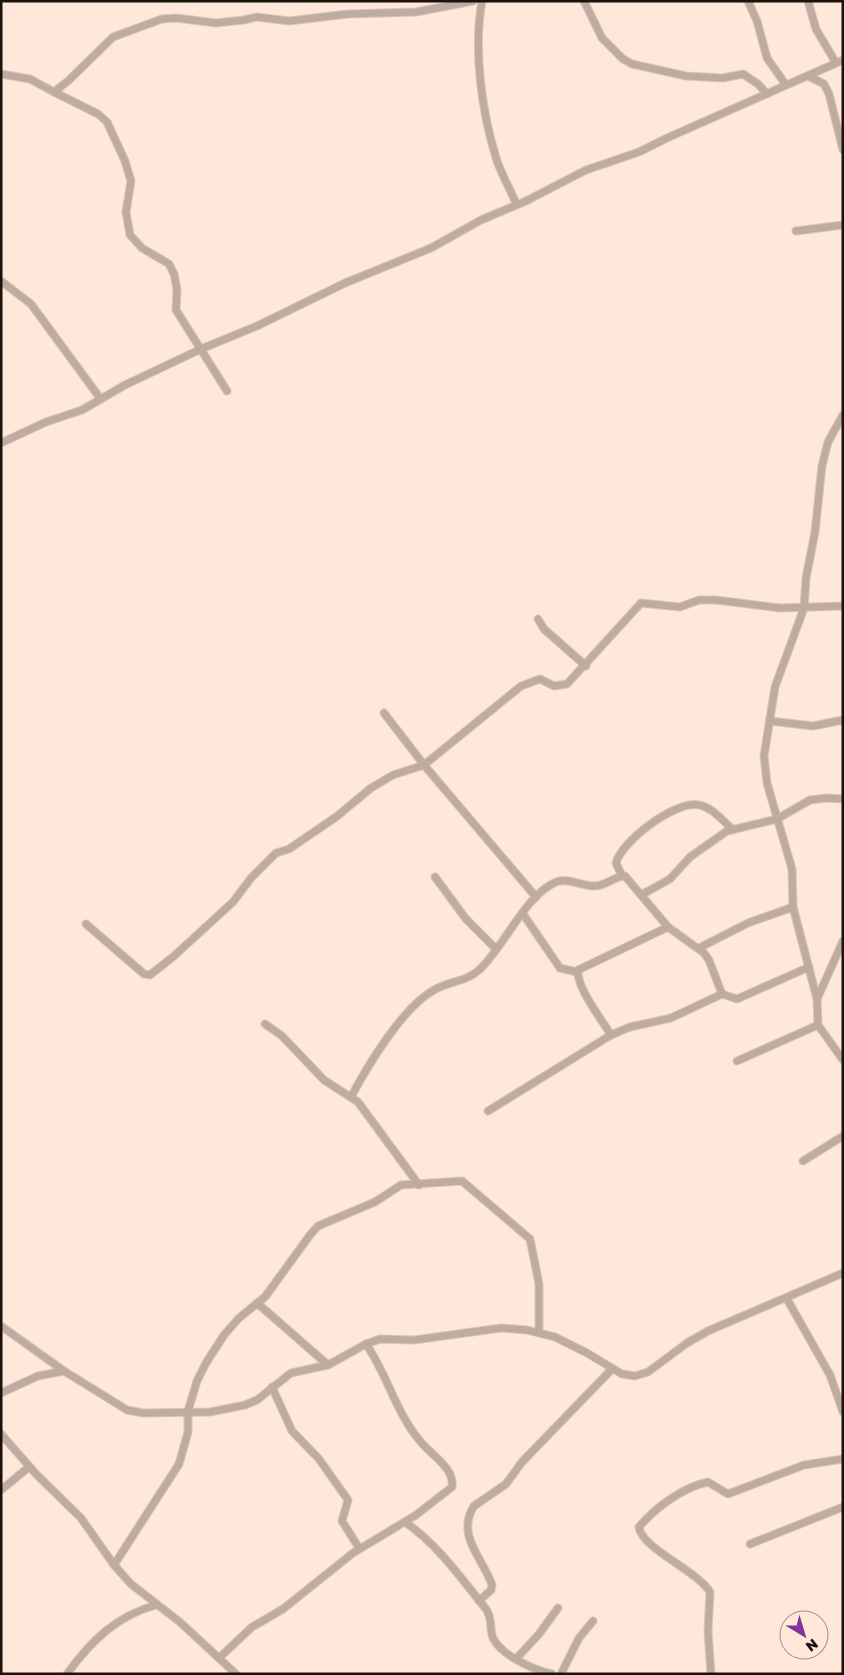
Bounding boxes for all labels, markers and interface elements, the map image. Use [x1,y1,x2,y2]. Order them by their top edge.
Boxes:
north arrow [779,1610,829,1660]
text: N [803,1636,822,1656]

